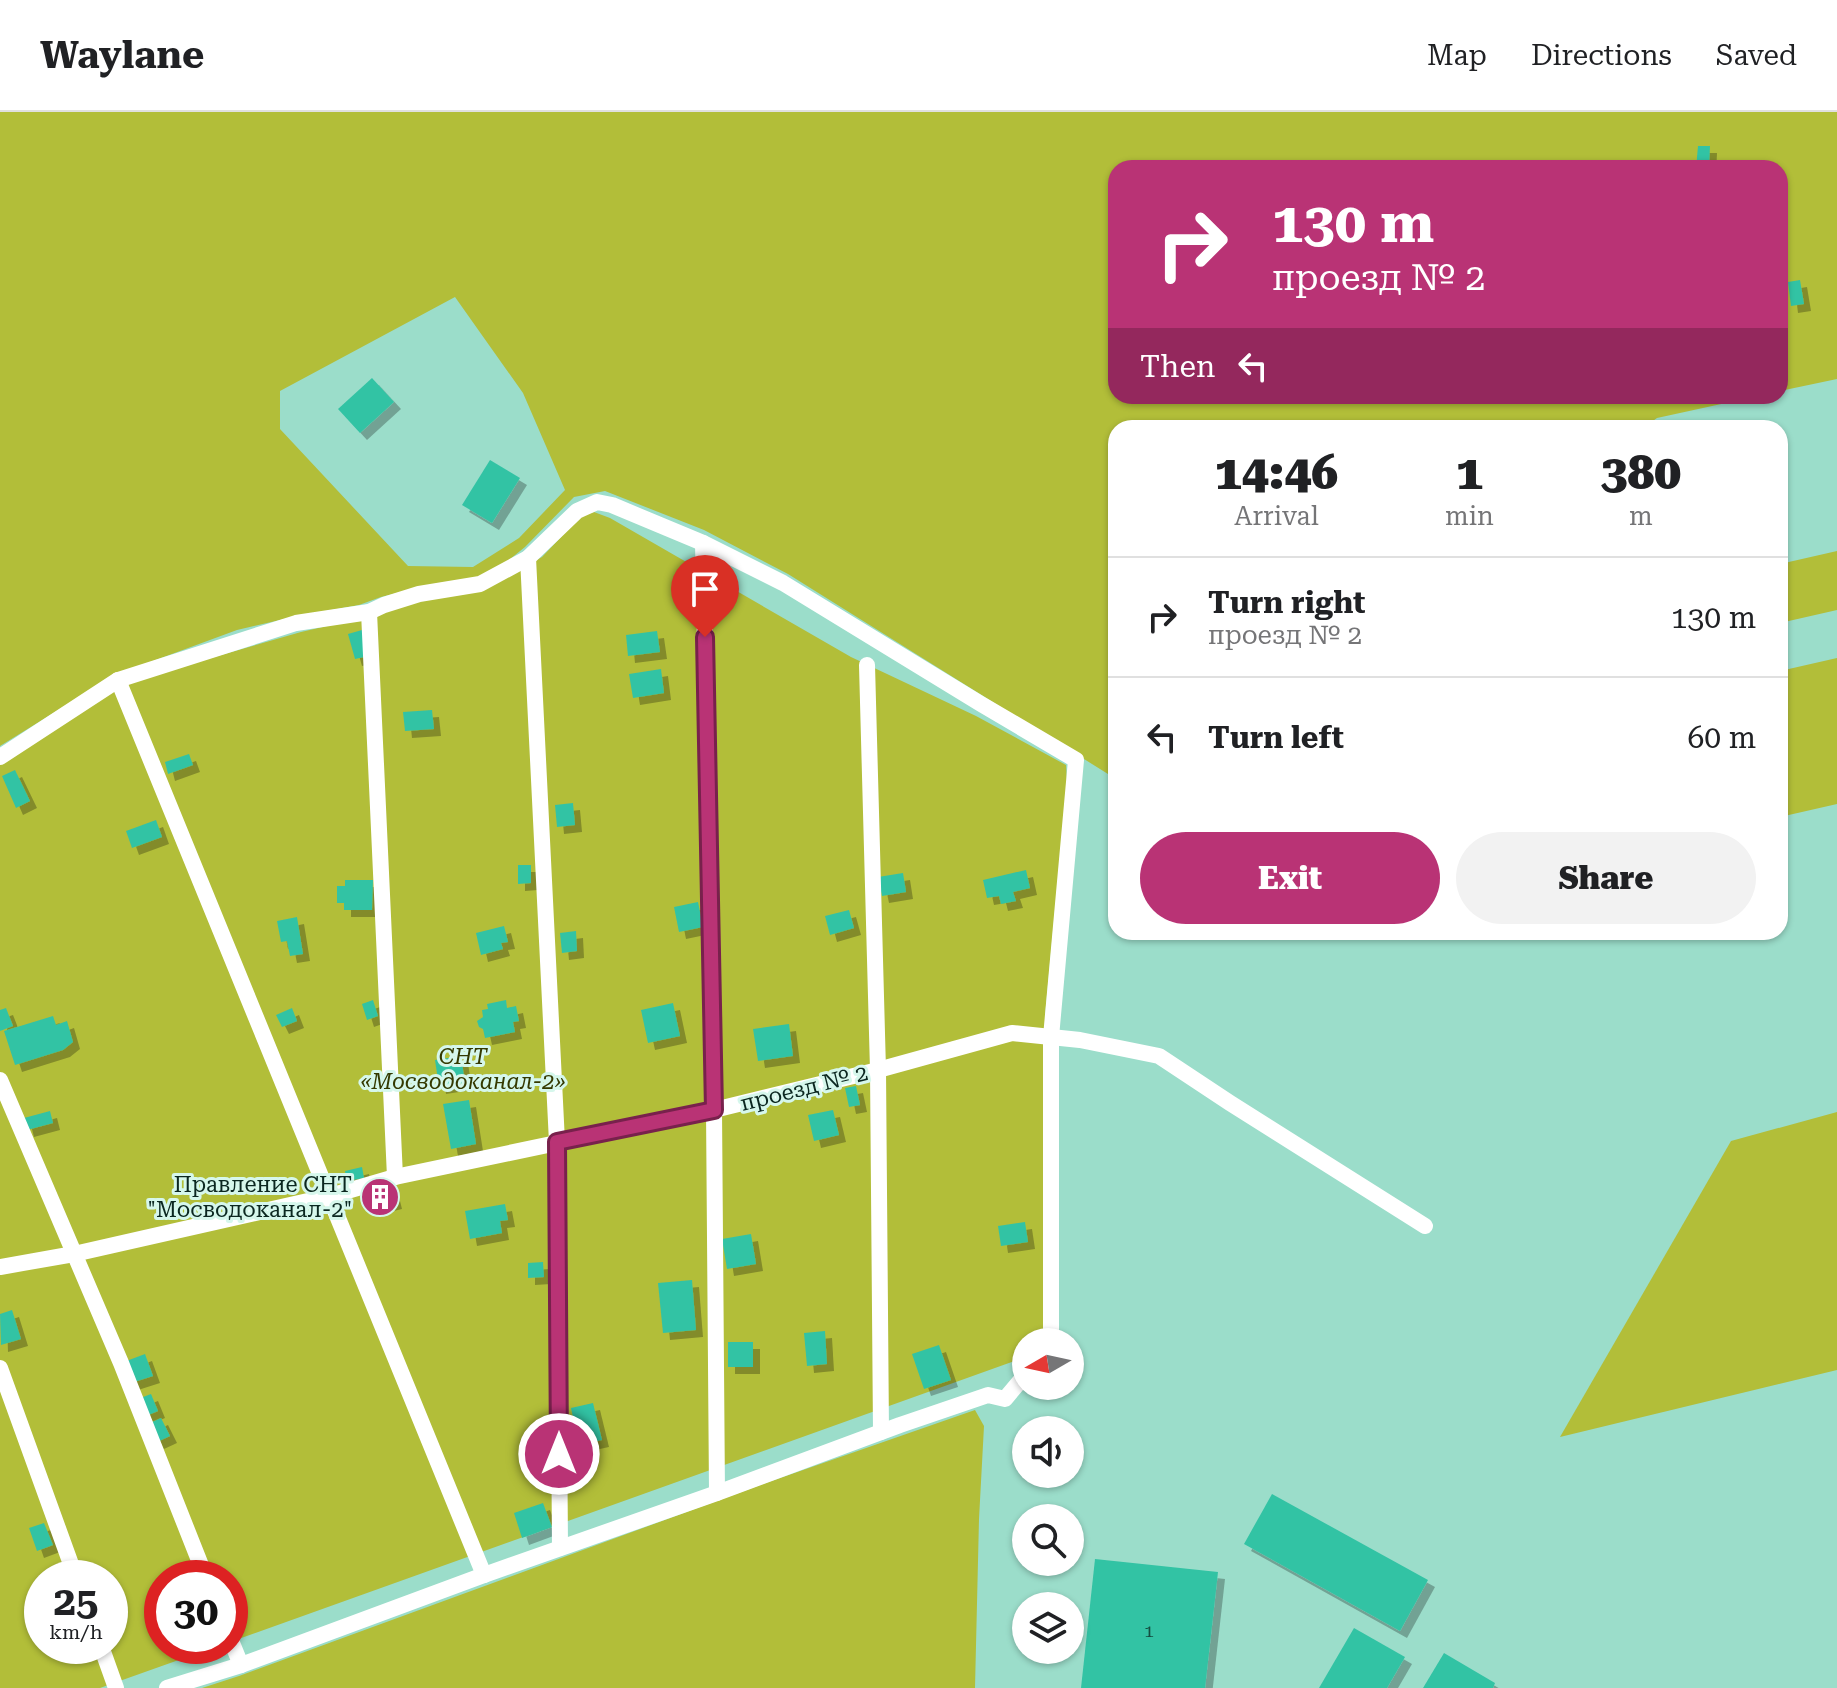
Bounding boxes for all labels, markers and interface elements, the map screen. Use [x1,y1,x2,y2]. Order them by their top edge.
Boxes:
text: Waylane [40,33,204,77]
text: Map [1427,39,1487,72]
text: Directions [1531,39,1672,72]
text: Saved [1716,39,1797,72]
text: 130 m [1272,190,1434,256]
icon: right [1140,192,1244,296]
text: проезд № 2 [1272,257,1485,299]
icon: left [1231,344,1275,388]
text: Then [1140,349,1215,384]
text: 14:46 [1215,445,1338,501]
text: 1 [1456,445,1483,501]
text: 380 [1601,445,1681,501]
text: Arrival [1234,501,1319,531]
text: min [1445,501,1494,531]
text: m [1629,501,1653,531]
pin [671,555,739,637]
icon: arrive [683,567,727,611]
text: Turn right [1208,585,1365,620]
icon: right [1140,595,1184,639]
text: 130 m [1671,600,1756,635]
text: проезд № 2 [1208,620,1362,650]
icon: left [1140,715,1184,759]
text: Turn left [1208,720,1344,755]
text: 60 m [1687,720,1756,755]
button: Exit [1140,832,1440,924]
button: Share [1456,832,1756,924]
park label: СНТ «Мосводоканал-2» [361,1044,566,1094]
street label: проезд № 2 [738,1060,870,1116]
place label: Правление СНТ "Мосводоканал-2" [148,1172,352,1222]
building icon: Правление СНТ "Мосводоканал-2" [359,1176,401,1218]
north arrow [1012,1328,1084,1400]
map controls [1012,1328,1084,1664]
position arrow [517,1412,601,1496]
button: sound [1012,1416,1084,1488]
button: search [1012,1504,1084,1576]
speed limit sign: 30 [144,1560,248,1664]
text: 25 [54,1578,98,1625]
button: layers [1012,1592,1084,1664]
text: km/h [49,1620,103,1644]
house number: 1 [1144,1620,1154,1641]

